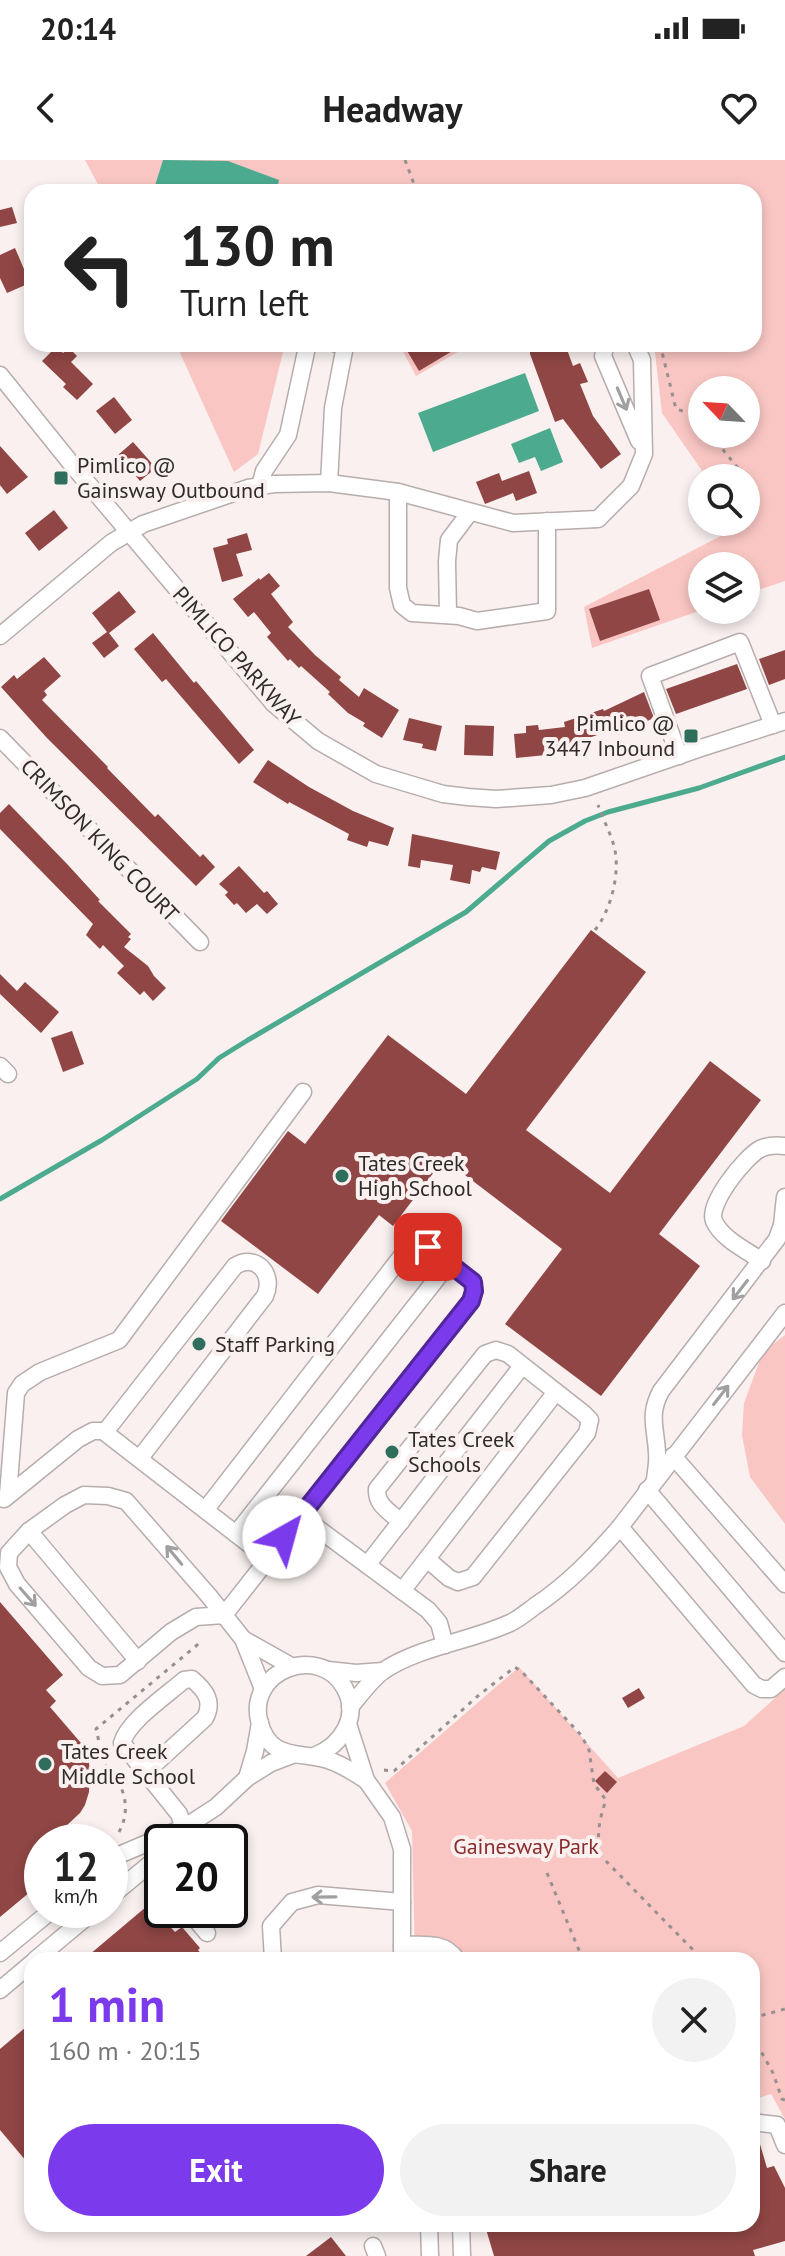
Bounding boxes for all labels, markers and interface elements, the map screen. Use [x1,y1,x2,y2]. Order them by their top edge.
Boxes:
text: 20:14 [40,9,116,48]
text: Headway [322,85,463,132]
icon: back [24,86,68,130]
icon: heart [717,86,761,130]
text: 130 m [180,209,335,281]
icon: left [48,216,152,320]
text: Turn left [180,279,309,326]
north arrow [688,376,760,448]
map controls [688,376,760,624]
one-way arrow [615,387,630,411]
place label: Pimlico @ Gainsway Outbound [77,451,265,504]
button: search [688,464,760,536]
marker: Pimlico @ Gainsway Outbound [52,469,70,487]
button: layers [688,552,760,624]
street label: PIMLICO PARKWAY [167,580,308,732]
place label: Pimlico @ 3447 Inbound [545,709,675,762]
marker: Pimlico @ 3447 Inbound [682,727,700,745]
street label: CRIMSON KING COURT [15,753,185,927]
place label: Tates Creek High School [358,1149,473,1202]
marker: Tates Creek High School [333,1167,351,1185]
pin [394,1213,462,1281]
icon: arrive [406,1225,450,1269]
one-way arrow [731,1279,749,1300]
place label: Staff Parking [215,1330,335,1358]
marker: Staff Parking [190,1335,208,1353]
one-way arrow [713,1385,730,1406]
place label: Tates Creek Schools [408,1425,515,1478]
marker: Tates Creek Schools [383,1443,401,1461]
position arrow [242,1495,326,1579]
one-way arrow [165,1545,183,1565]
one-way arrow [18,1586,36,1606]
place label: Tates Creek Middle School [61,1737,196,1790]
marker: Tates Creek Middle School [36,1755,54,1773]
speed limit sign: 20 [144,1824,248,1928]
park label: Gainesway Park [453,1832,599,1860]
text: 12 [53,1840,99,1892]
text: km/h [54,1883,98,1909]
one-way arrow [311,1889,338,1905]
text: 1 min [48,1973,165,2035]
button: close [652,1978,736,2062]
text: 160 m · 20:15 [48,2034,202,2067]
button: Exit [48,2124,384,2216]
button: Share [400,2124,736,2216]

